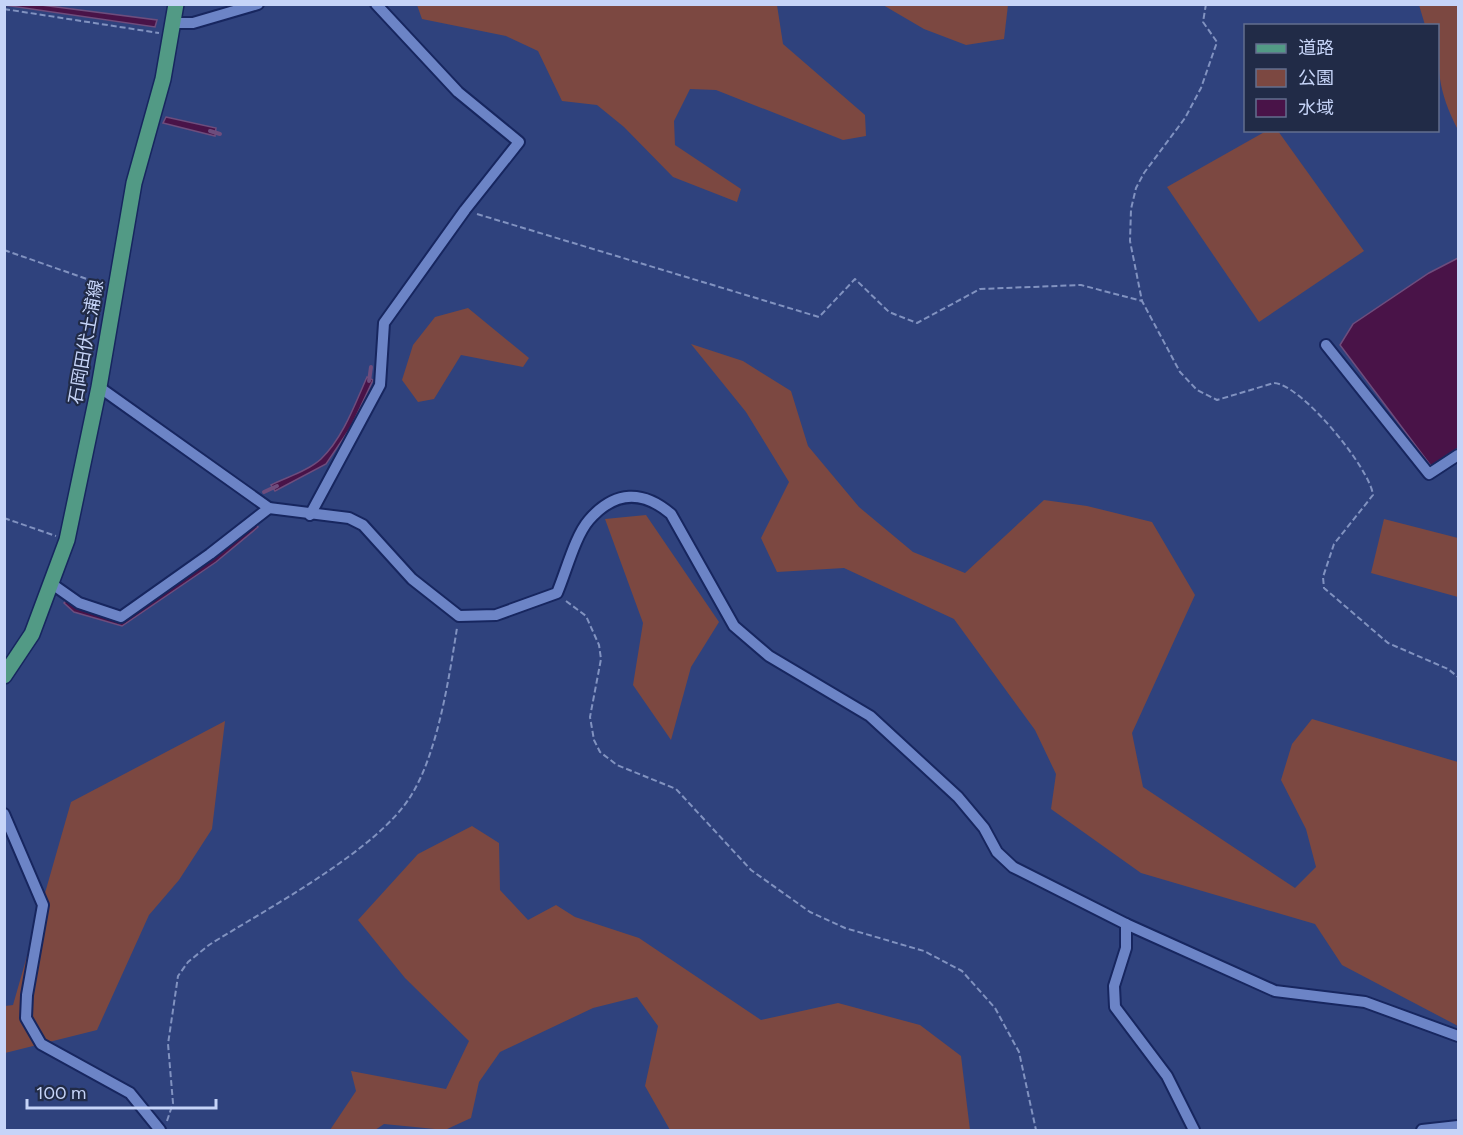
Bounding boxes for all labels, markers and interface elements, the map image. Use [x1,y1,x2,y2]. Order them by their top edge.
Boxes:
legend [1244,24,1439,132]
text: 道路 [1298,37,1334,59]
text: 公園 [1298,67,1334,89]
text: 水域 [1298,97,1334,119]
street label: 石岡田伏土浦線 [64,278,108,406]
scale bar [27,1072,216,1110]
text: 100 m [36,1082,86,1104]

